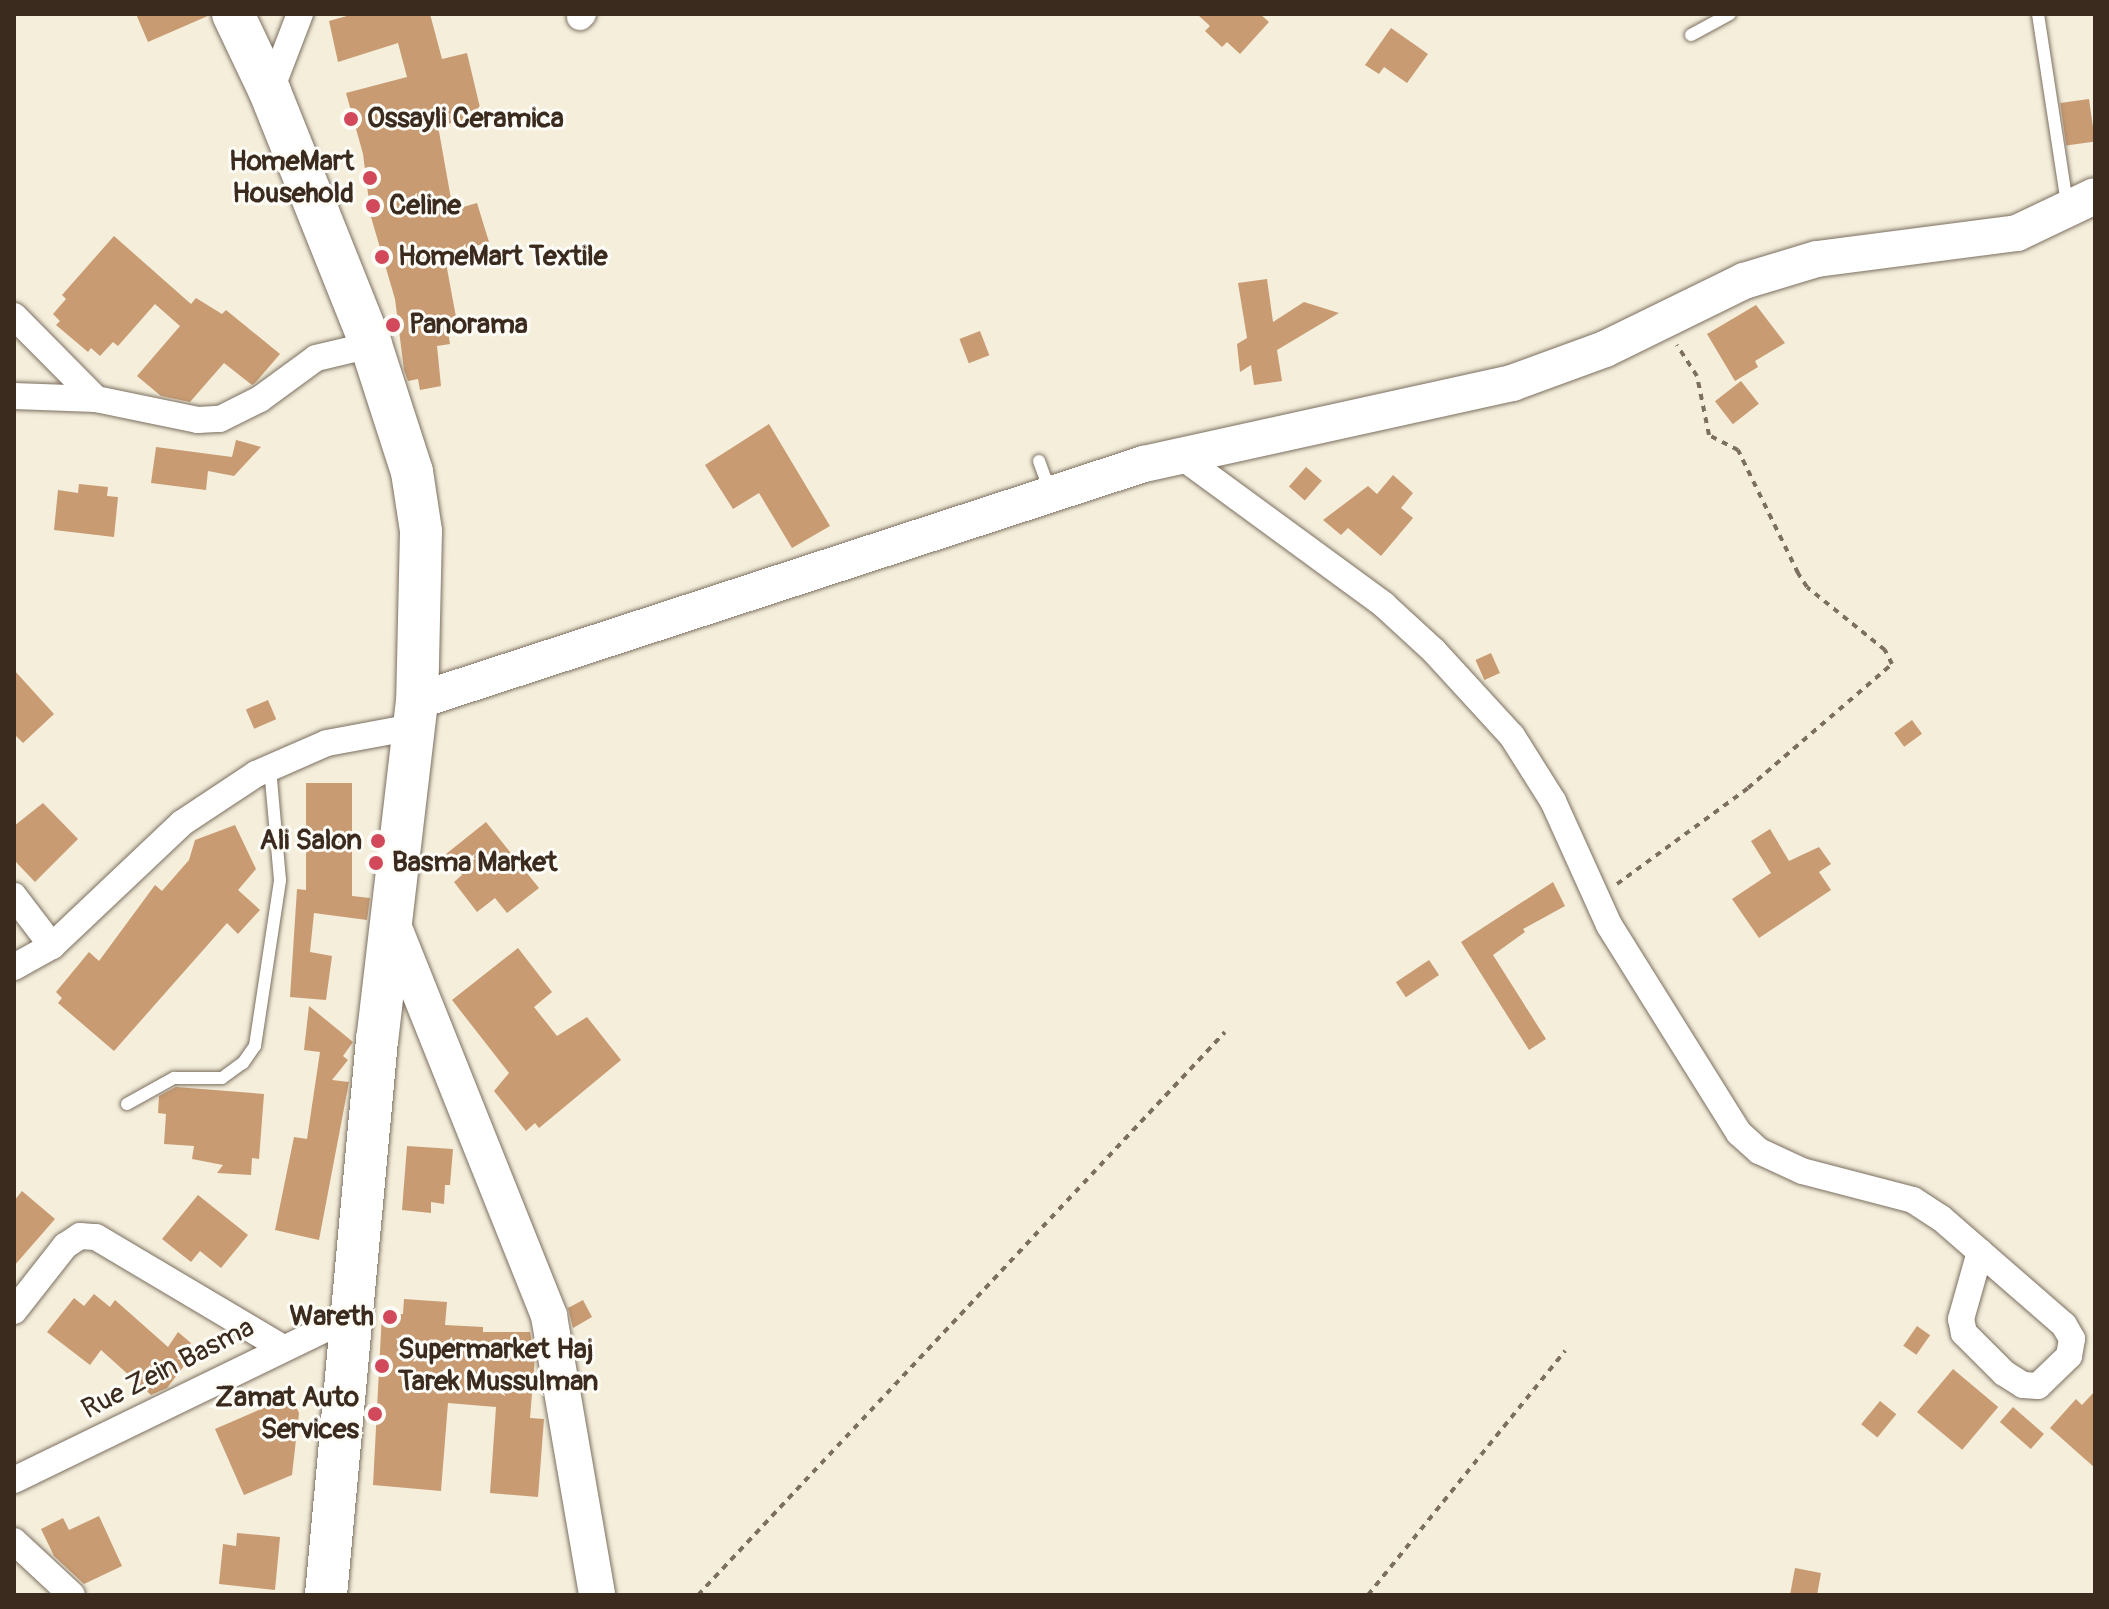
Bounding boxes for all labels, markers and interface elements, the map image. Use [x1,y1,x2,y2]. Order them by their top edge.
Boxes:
place label: Ossayli Ceramica [367,102,564,136]
marker: Ossayli Ceramica [342,110,360,128]
place label: HomeMart Household [229,145,354,211]
marker: HomeMart Household [361,169,379,187]
place label: Celine [389,189,461,223]
marker: Celine [364,197,382,215]
place label: HomeMart Textile [398,240,608,274]
marker: HomeMart Textile [373,248,391,266]
place label: Panorama [409,308,528,342]
marker: Panorama [384,316,402,334]
place label: Ali Salon [259,824,362,858]
marker: Ali Salon [369,832,387,850]
place label: Basma Market [392,846,557,880]
marker: Basma Market [367,854,385,872]
place label: Wareth [289,1300,374,1334]
marker: Wareth [381,1308,399,1326]
street label: Rue Zein Basma [76,1311,260,1427]
place label: Supermarket Haj Tarek Mussulman [398,1333,598,1399]
marker: Supermarket Haj Tarek Mussulman [373,1357,391,1375]
place label: Zamat Auto Services [215,1381,359,1447]
marker: Zamat Auto Services [366,1405,384,1423]

